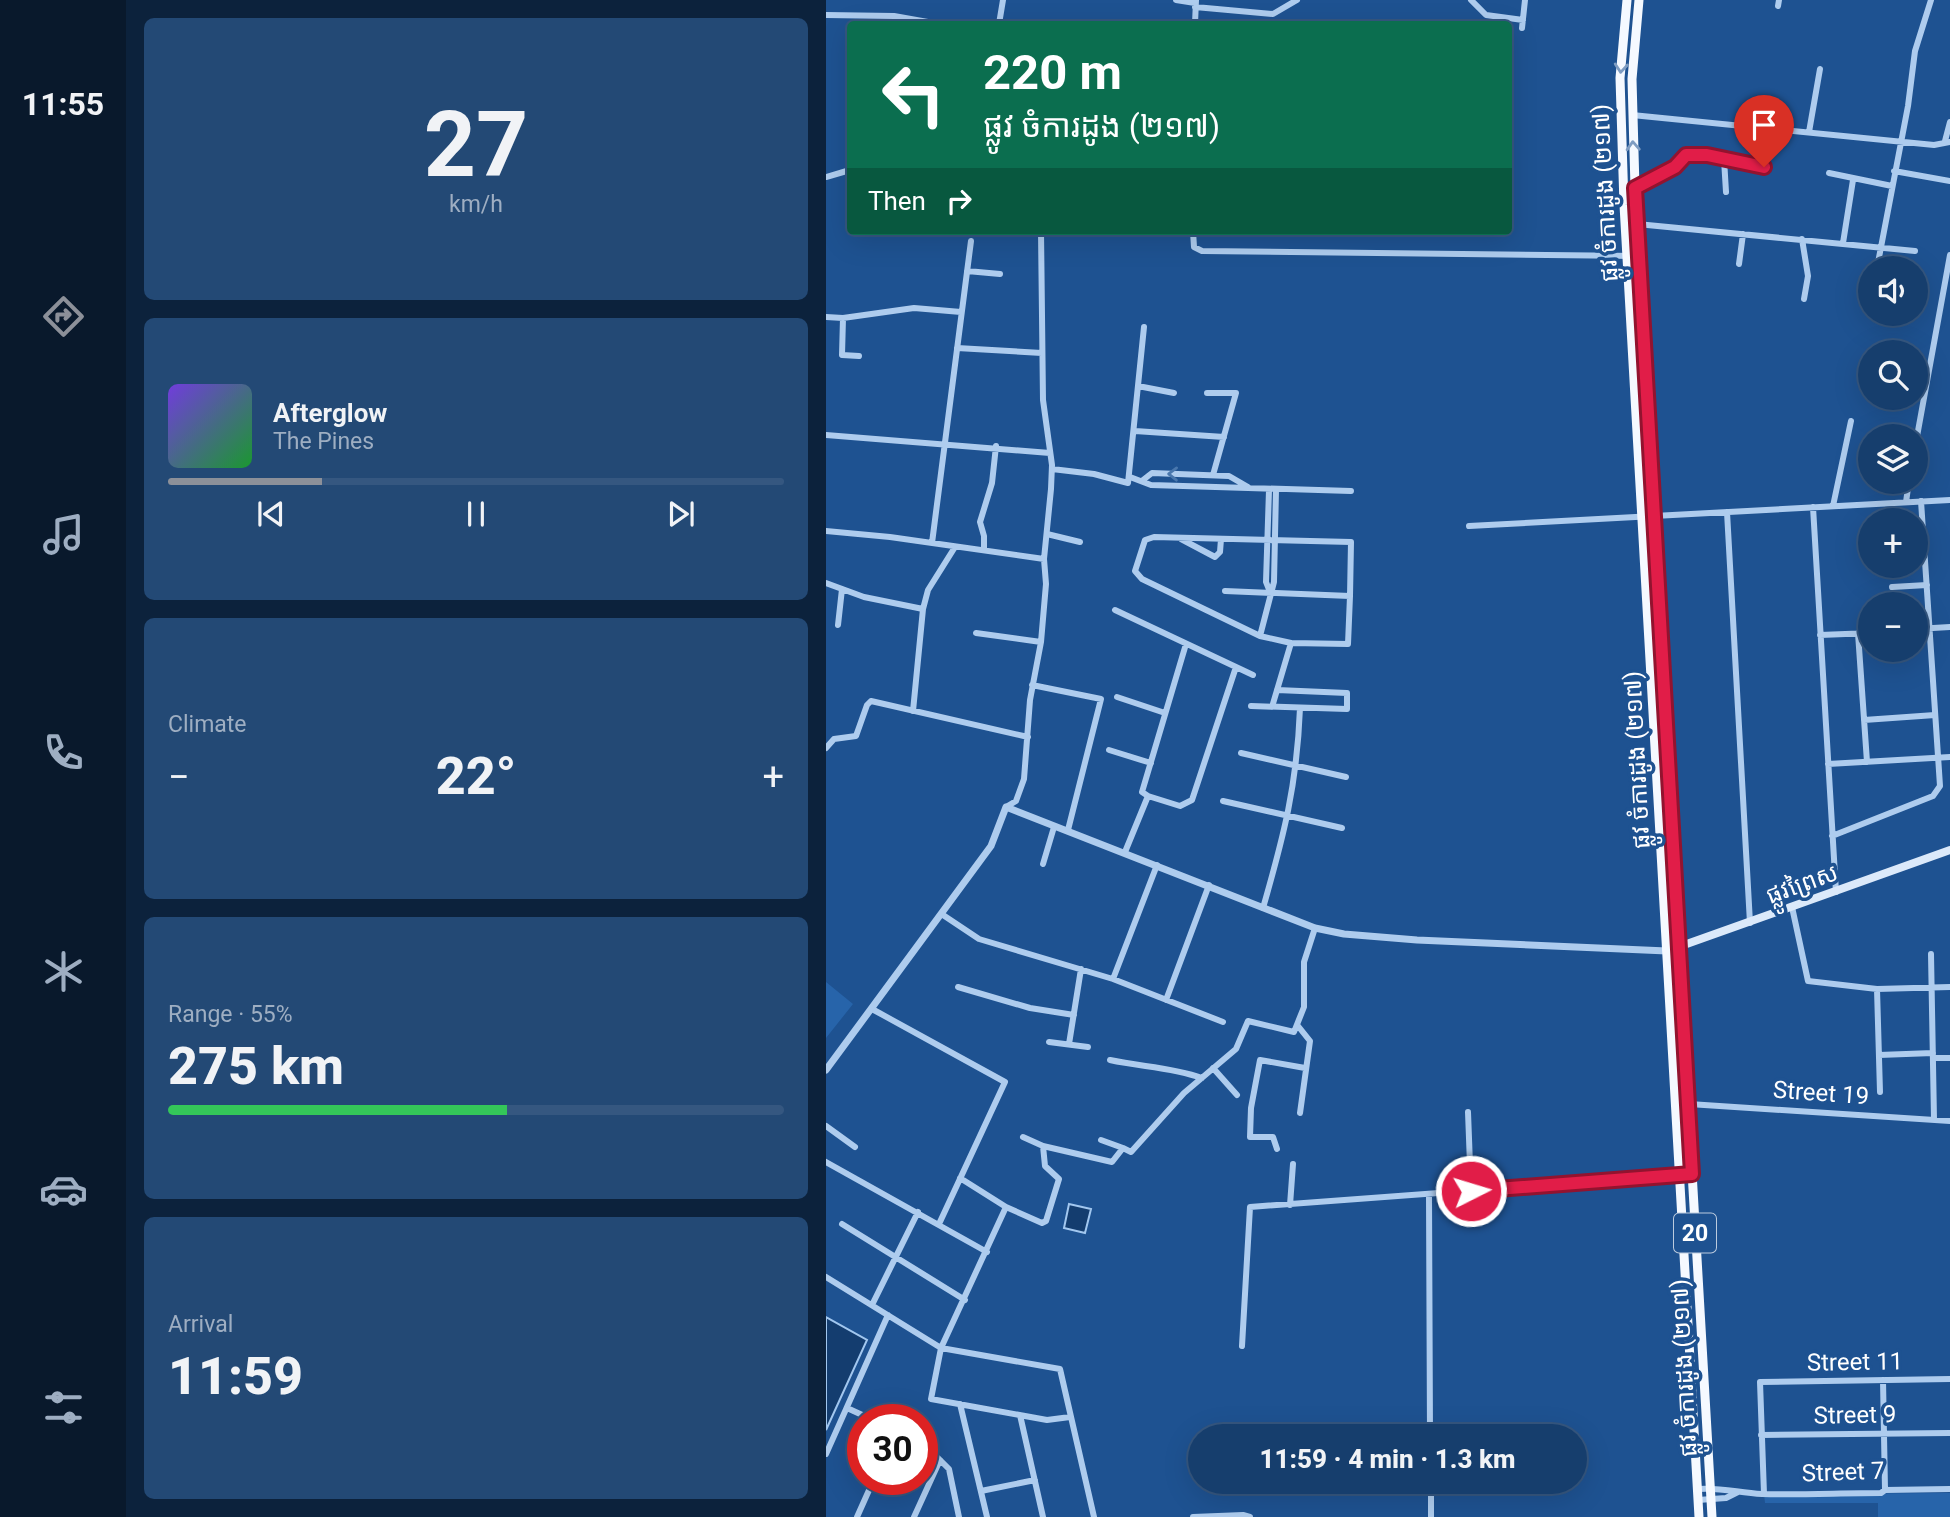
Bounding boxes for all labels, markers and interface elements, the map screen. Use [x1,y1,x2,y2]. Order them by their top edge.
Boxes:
text: 220 m [983,44,1122,101]
icon: left [868,49,959,140]
one-way arrow [1614,63,1629,74]
text: 11:55 [22,85,104,123]
text: 27 [424,92,528,198]
pin [1734,95,1794,167]
street label: ផ្លូវ ចំការដូង (២១៧) [1586,103,1632,283]
icon: arrive [1745,106,1783,144]
text: ផ្លូវ ចំការដូង (២១៧) [983,107,1220,145]
one-way arrow [1626,141,1641,152]
icon: right [940,182,978,220]
text: Then [868,186,926,216]
text: km/h [449,191,503,218]
map controls [1858,256,1928,662]
button: sound [1858,256,1928,326]
icon: directions [39,292,88,341]
button: search [1858,340,1928,410]
text: Afterglow [273,398,387,428]
button: layers [1858,424,1928,494]
text: The Pines [273,428,374,455]
one-way arrow [1167,466,1178,482]
icon: previous [252,495,290,533]
icon: pause [457,495,495,533]
icon: next [662,495,700,533]
button: + [1858,508,1928,578]
icon: music [39,510,88,559]
button: − [1858,592,1928,662]
street label: ផ្លូវ ចំការដូង (២១៧) [1618,670,1664,850]
text: Climate [168,711,247,738]
icon: phone [39,728,88,777]
text: 22° [436,746,516,807]
text: − [168,755,190,799]
text: + [762,755,784,799]
street label: ផ្លូវព្រៃស [1762,857,1845,917]
icon: climate [39,947,88,996]
text: Range · 55% [168,1001,293,1028]
text: 275 km [168,1036,344,1097]
street label: Street 19 [1772,1076,1870,1110]
position arrow [1434,1154,1508,1228]
icon: car [39,1165,88,1214]
road number: 20 [1674,1214,1716,1252]
street label: ផ្លូវ ចំការដូង (២១៧) [1665,1278,1711,1458]
text: Arrival [168,1311,233,1338]
text: 11:59 [168,1346,303,1407]
street label: Street 11 [1807,1347,1903,1377]
icon: filters [39,1383,88,1432]
street label: Street 9 [1813,1400,1897,1430]
speed limit sign: 30 [847,1404,938,1495]
text: 11:59 · 4 min · 1.3 km [1260,1444,1515,1474]
street label: Street 7 [1801,1457,1885,1487]

